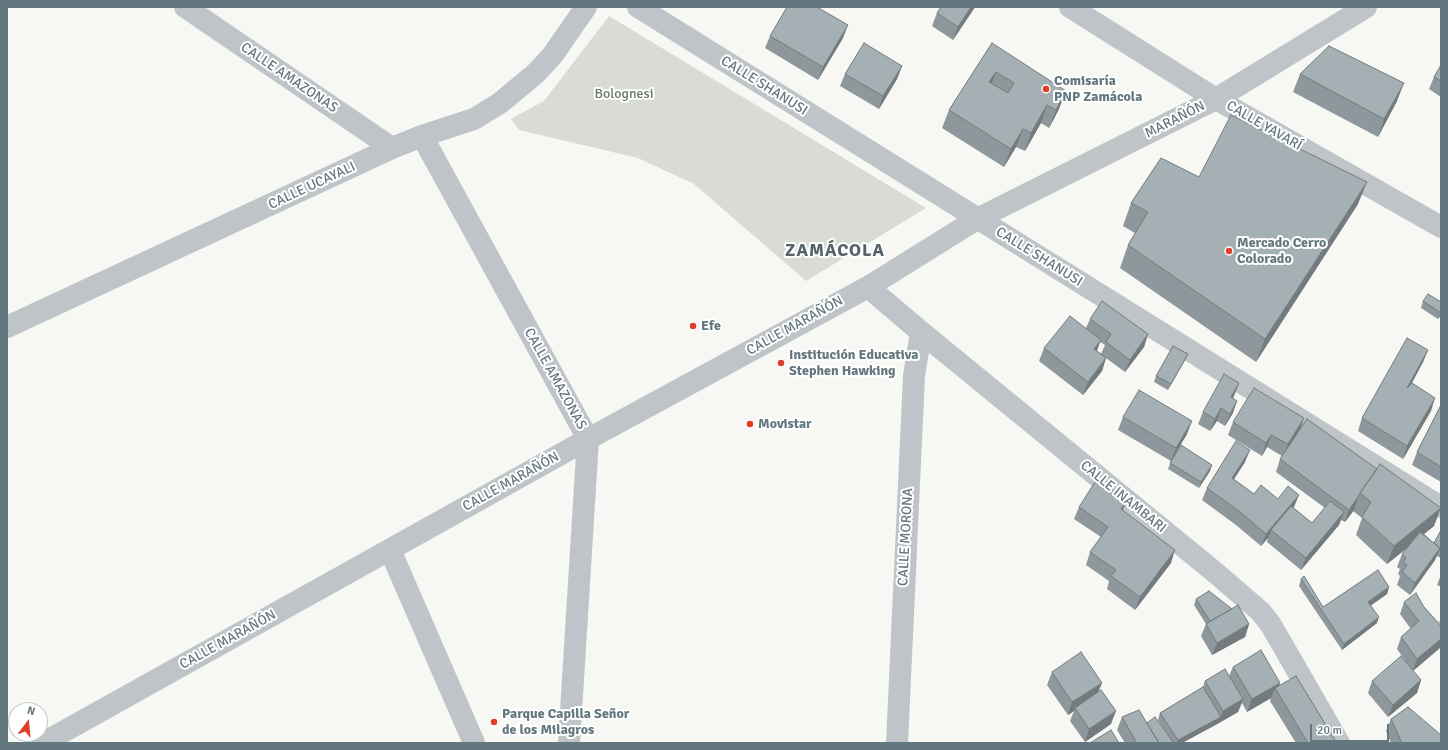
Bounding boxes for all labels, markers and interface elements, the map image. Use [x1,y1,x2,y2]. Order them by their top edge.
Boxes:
street label: CALLE AMAZONAS [237,39,341,117]
street label: CALLE SHANUSI [718,53,810,119]
place label: Comisaría PNP Zamácola [1054,73,1142,106]
marker: Comisaría PNP Zamácola [1041,84,1051,94]
park label: Bolognesi [595,86,653,102]
street label: CALLE YAVARÍ [1223,97,1305,155]
street label: MARAÑÓN [1142,98,1208,142]
street label: CALLE UCAYALI [266,159,358,213]
street label: CALLE SHANUSI [993,224,1085,290]
place label: Mercado Cerro Colorado [1237,235,1326,268]
district label: ZAMÁCOLA [785,240,885,262]
marker: Mercado Cerro Colorado [1224,246,1234,256]
street label: CALLE MARAÑÓN [744,293,846,359]
place label: Efe [701,318,721,334]
marker: Efe [688,321,698,331]
street label: CALLE AMAZONAS [520,325,590,433]
place label: Institución Educativa Stephen Hawking [789,347,919,380]
marker: Institución Educativa Stephen Hawking [776,358,786,368]
place label: Movistar [758,416,812,432]
marker: Movistar [745,419,755,429]
street label: CALLE MARAÑÓN [460,449,562,515]
street label: CALLE INAMBARI [1077,457,1169,537]
street label: CALLE MORONA [895,487,917,587]
street label: CALLE MARAÑÓN [177,607,279,673]
north arrow [8,702,48,742]
text: N [26,704,37,718]
place label: Parque Capilla Señor de los Milagros [502,706,629,738]
scale bar [1312,716,1391,742]
marker: Parque Capilla Señor de los Milagros [489,717,499,727]
text: 20 m [1317,723,1342,738]

